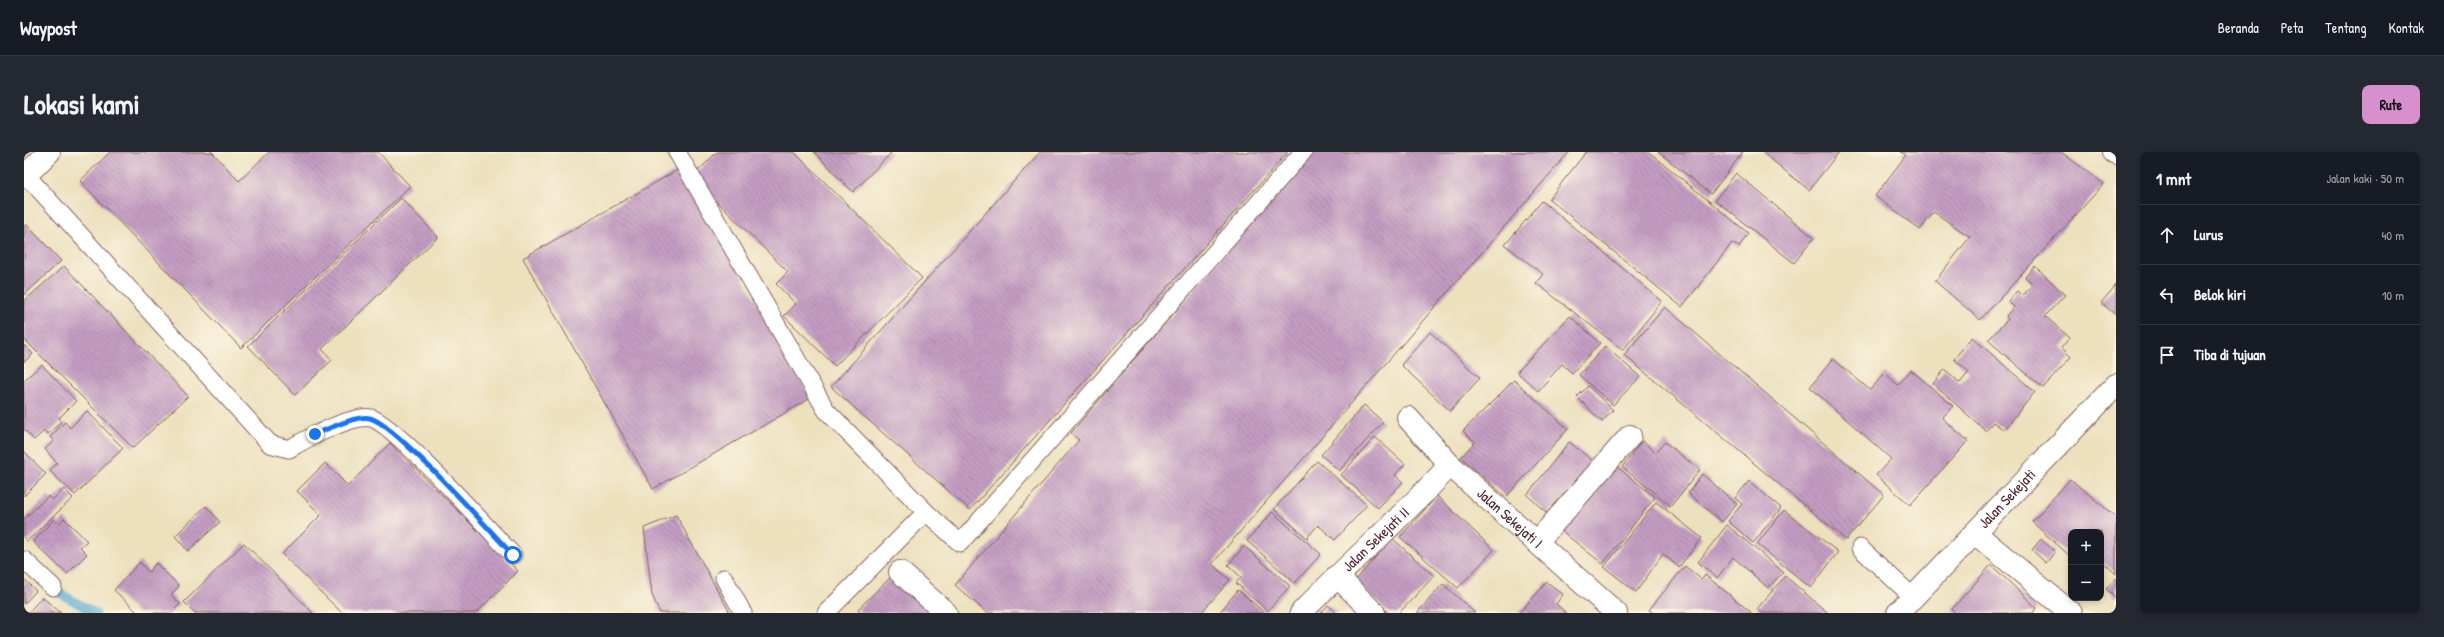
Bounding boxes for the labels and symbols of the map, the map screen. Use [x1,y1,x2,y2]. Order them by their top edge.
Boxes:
route end [306,425,324,443]
street label: Jalan Sekejati [1973,464,2040,533]
street label: Jalan Sekejati I [1473,483,1547,553]
street label: Jalan Sekejati II [1338,502,1414,576]
route start [504,546,522,564]

